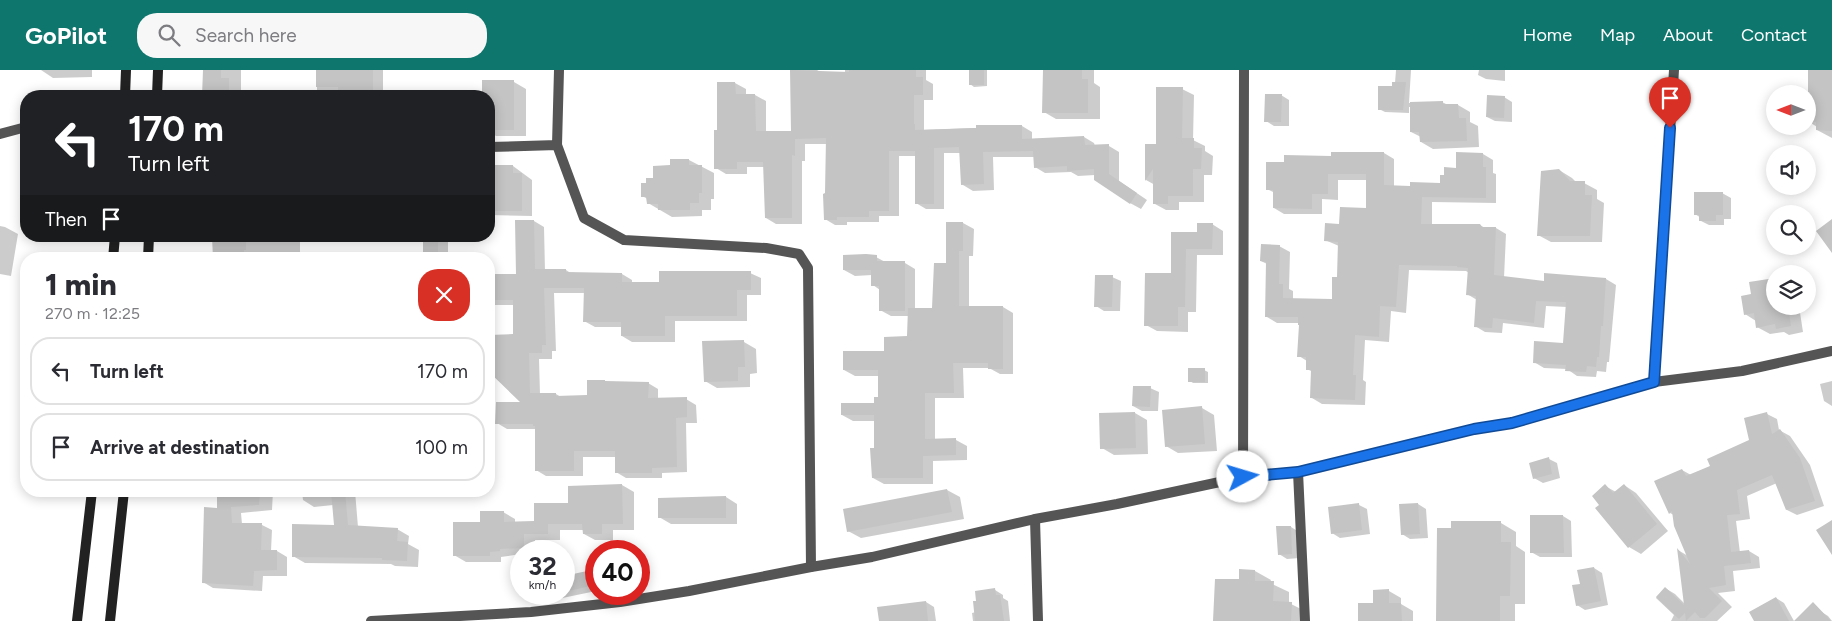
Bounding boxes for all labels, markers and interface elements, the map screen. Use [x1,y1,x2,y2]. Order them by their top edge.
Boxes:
search box [137,13,487,58]
text: GoPilot [25,21,107,50]
icon: search [155,21,183,49]
text: Search here [195,24,297,47]
text: Home [1523,24,1572,46]
text: Map [1600,24,1635,46]
text: About [1663,24,1713,46]
text: Contact [1741,24,1807,46]
pin [1649,77,1691,128]
icon: arrive [1656,84,1684,112]
north arrow [1766,85,1816,135]
map controls [1766,85,1816,315]
text: 170 m [128,108,224,150]
icon: left [45,110,110,175]
button: sound [1766,145,1816,195]
text: Turn left [128,150,210,177]
icon: arrive [97,205,125,233]
button: search [1766,205,1816,255]
text: Then [45,208,87,231]
button: layers [1766,265,1816,315]
text: 1 min [45,266,117,303]
button: close [418,269,470,321]
text: 270 m · 12:25 [45,304,140,323]
icon: left [47,357,75,385]
text: Turn left [90,360,164,383]
text: 170 m [417,360,468,383]
icon: arrive [47,433,75,461]
text: Arrive at destination [90,436,269,459]
text: 100 m [415,436,468,459]
position arrow [1216,450,1268,502]
speed limit sign: 40 [585,540,650,605]
text: 32 [528,551,557,581]
text: km/h [529,578,556,592]

